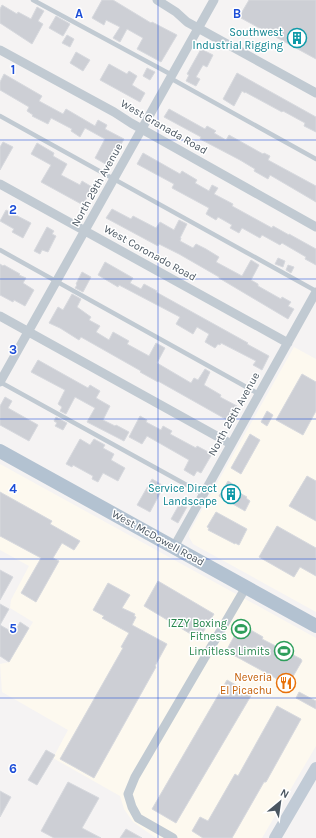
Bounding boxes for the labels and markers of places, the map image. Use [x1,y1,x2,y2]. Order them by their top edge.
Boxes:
place label: Southwest Industrial Rigging [193,26,284,52]
building icon: Southwest Industrial Rigging [286,27,308,49]
place label: Service Direct Landscape [148,482,217,508]
building icon: Service Direct Landscape [220,483,242,505]
place label: IZZY Boxing Fitness [168,617,228,643]
sports icon: IZZY Boxing Fitness [230,618,252,640]
sports icon: Limitless Limits [273,640,295,662]
place label: Limitless Limits [189,645,270,658]
place label: Neveria El Picachu [220,671,272,697]
restaurant icon: Neveria El Picachu [275,672,297,694]

